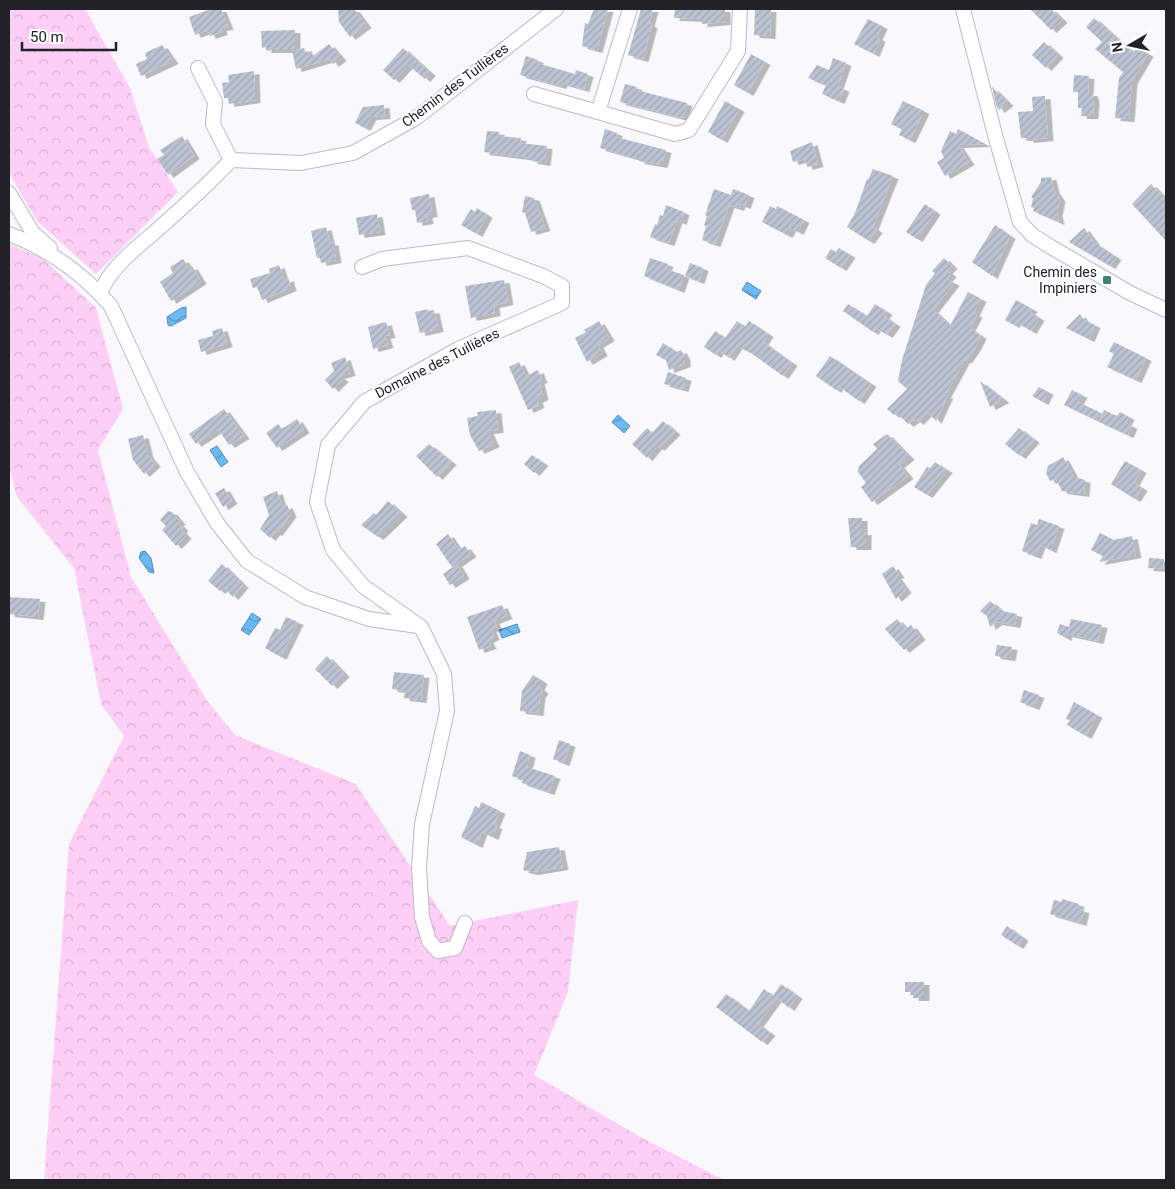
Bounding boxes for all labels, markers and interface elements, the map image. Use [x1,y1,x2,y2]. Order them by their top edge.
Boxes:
scale bar [22,20,116,52]
north arrow [1105,20,1155,70]
text: 50 m [30,28,64,46]
street label: Chemin des Tuilières [399,40,511,130]
text: N [1108,41,1126,53]
place label: Chemin des Impiniers [1023,264,1097,296]
marker: Chemin des Impiniers [1101,274,1113,286]
street label: Domaine des Tuilières [372,325,502,401]

